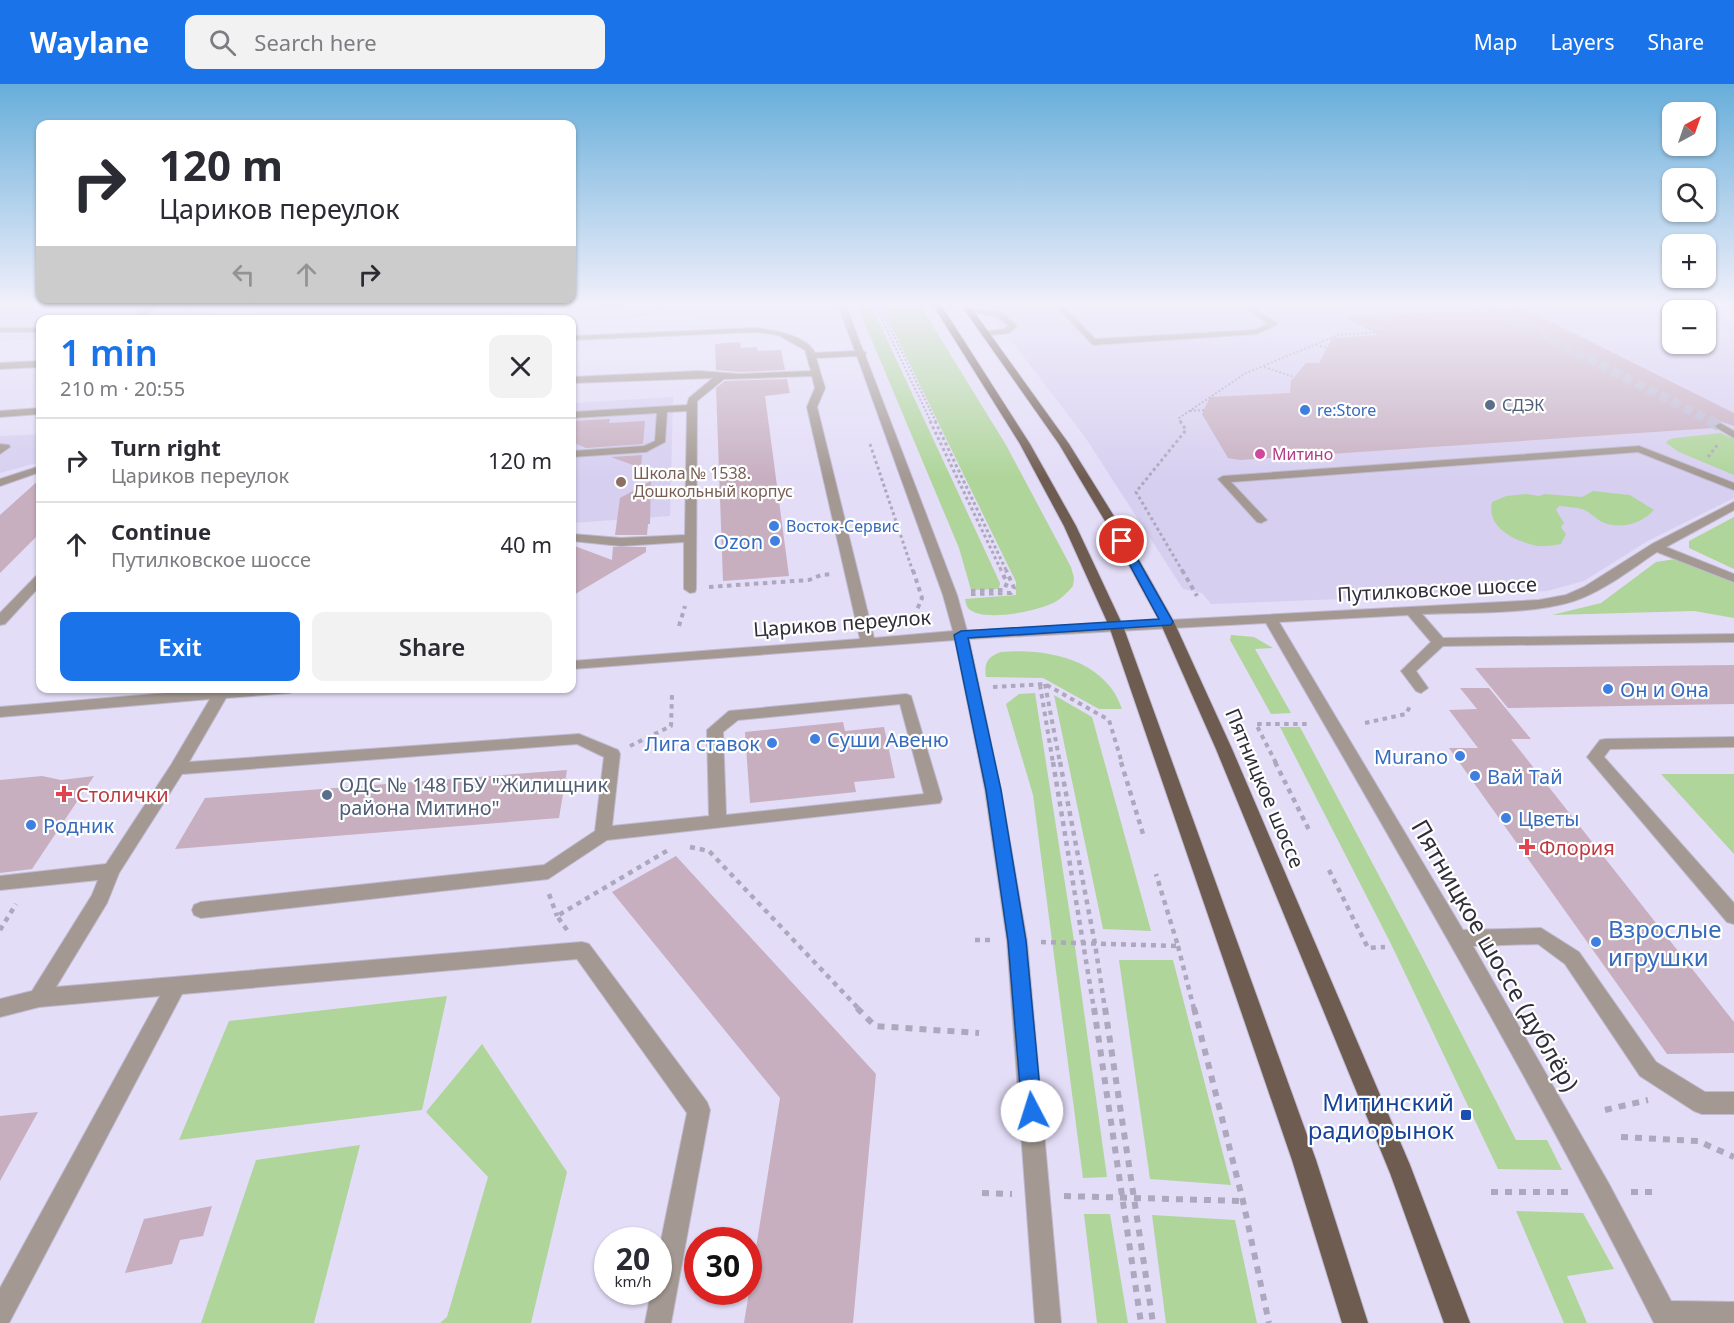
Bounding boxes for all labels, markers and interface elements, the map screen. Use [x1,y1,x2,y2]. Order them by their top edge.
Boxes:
search box [185,15,605,69]
text: Waylane [30,23,149,61]
icon: search [206,26,239,59]
text: Search here [254,27,377,57]
text: Map [1474,28,1518,56]
text: Layers [1551,28,1615,56]
text: Share [1648,28,1704,56]
north arrow [1662,102,1716,156]
map controls [1662,102,1716,354]
text: 120 m [159,136,283,193]
icon: right [60,144,138,222]
button: search [1662,168,1716,222]
text: Цариков переулок [159,190,400,227]
button: + [1662,234,1716,288]
icon: left [227,258,260,291]
icon: ahead [290,258,323,291]
icon: right [353,258,386,291]
button: − [1662,300,1716,354]
text: 1 min [60,328,158,377]
button: close [489,335,552,398]
text: 210 m · 20:55 [60,375,185,402]
place label: СДЭК [1502,394,1544,416]
marker: СДЭК [1483,398,1497,412]
place label: re:Store [1317,399,1376,421]
marker: re:Store [1298,403,1312,417]
text: Turn right [111,432,221,462]
place label: Митино [1272,443,1333,465]
icon: right [60,444,93,477]
text: 120 m [488,445,552,475]
marker: Митино [1253,447,1267,461]
text: Цариков переулок [111,462,289,489]
place label: Школа № 1538. Дошкольный корпус [633,462,793,502]
marker: Школа № 1538. Дошкольный корпус [614,475,628,489]
place label: Восток-Сервис [786,515,900,537]
pin [1096,515,1147,566]
text: Continue [111,516,211,546]
marker: Восток-Сервис [767,519,781,533]
icon: arrive [1105,524,1138,557]
icon: ahead [60,528,93,561]
place label: Ozon [714,528,763,555]
text: 40 m [501,529,552,559]
marker: Ozon [768,534,782,548]
text: Путилковское шоссе [111,546,311,573]
street label: Путилковское шоссе [1336,570,1538,608]
street label: Цариков переулок [752,603,932,643]
button: Exit [60,612,300,681]
button: Share [312,612,552,681]
place label: Он и Она [1620,676,1709,703]
marker: Он и Она [1601,682,1615,696]
street label: Пятницкое шоссе [1219,704,1311,872]
place label: Суши Авеню [827,726,949,753]
place label: Лига ставок [644,730,760,757]
marker: Суши Авеню [808,732,822,746]
marker: Лига ставок [765,736,779,750]
place label: Murano [1374,743,1448,770]
marker: Murano [1453,749,1467,763]
place label: Вай Тай [1487,763,1563,790]
marker: Вай Тай [1468,769,1482,783]
place label: ОДС № 148 ГБУ "Жилищник района Митино" [339,771,609,821]
place label: Столички [76,781,169,808]
marker: Столички [57,787,71,801]
marker: ОДС № 148 ГБУ "Жилищник района Митино" [320,788,334,802]
place label: Цветы [1518,805,1579,832]
marker: Цветы [1499,811,1513,825]
place label: Родник [43,812,114,839]
street label: Пятницкое шоссе (дублёр) [1405,813,1587,1097]
marker: Родник [24,818,38,832]
place label: Флория [1539,834,1615,861]
marker: Флория [1520,840,1534,854]
place label: Взрослые игрушки [1608,912,1722,973]
marker: Взрослые игрушки [1589,935,1603,949]
position arrow [1000,1079,1064,1143]
place label: Митинский радиорынок [1308,1085,1454,1146]
marker: Митинский радиорынок [1459,1108,1473,1122]
speed limit sign: 30 [684,1227,762,1305]
text: 20 [616,1238,650,1279]
text: km/h [615,1271,651,1291]

